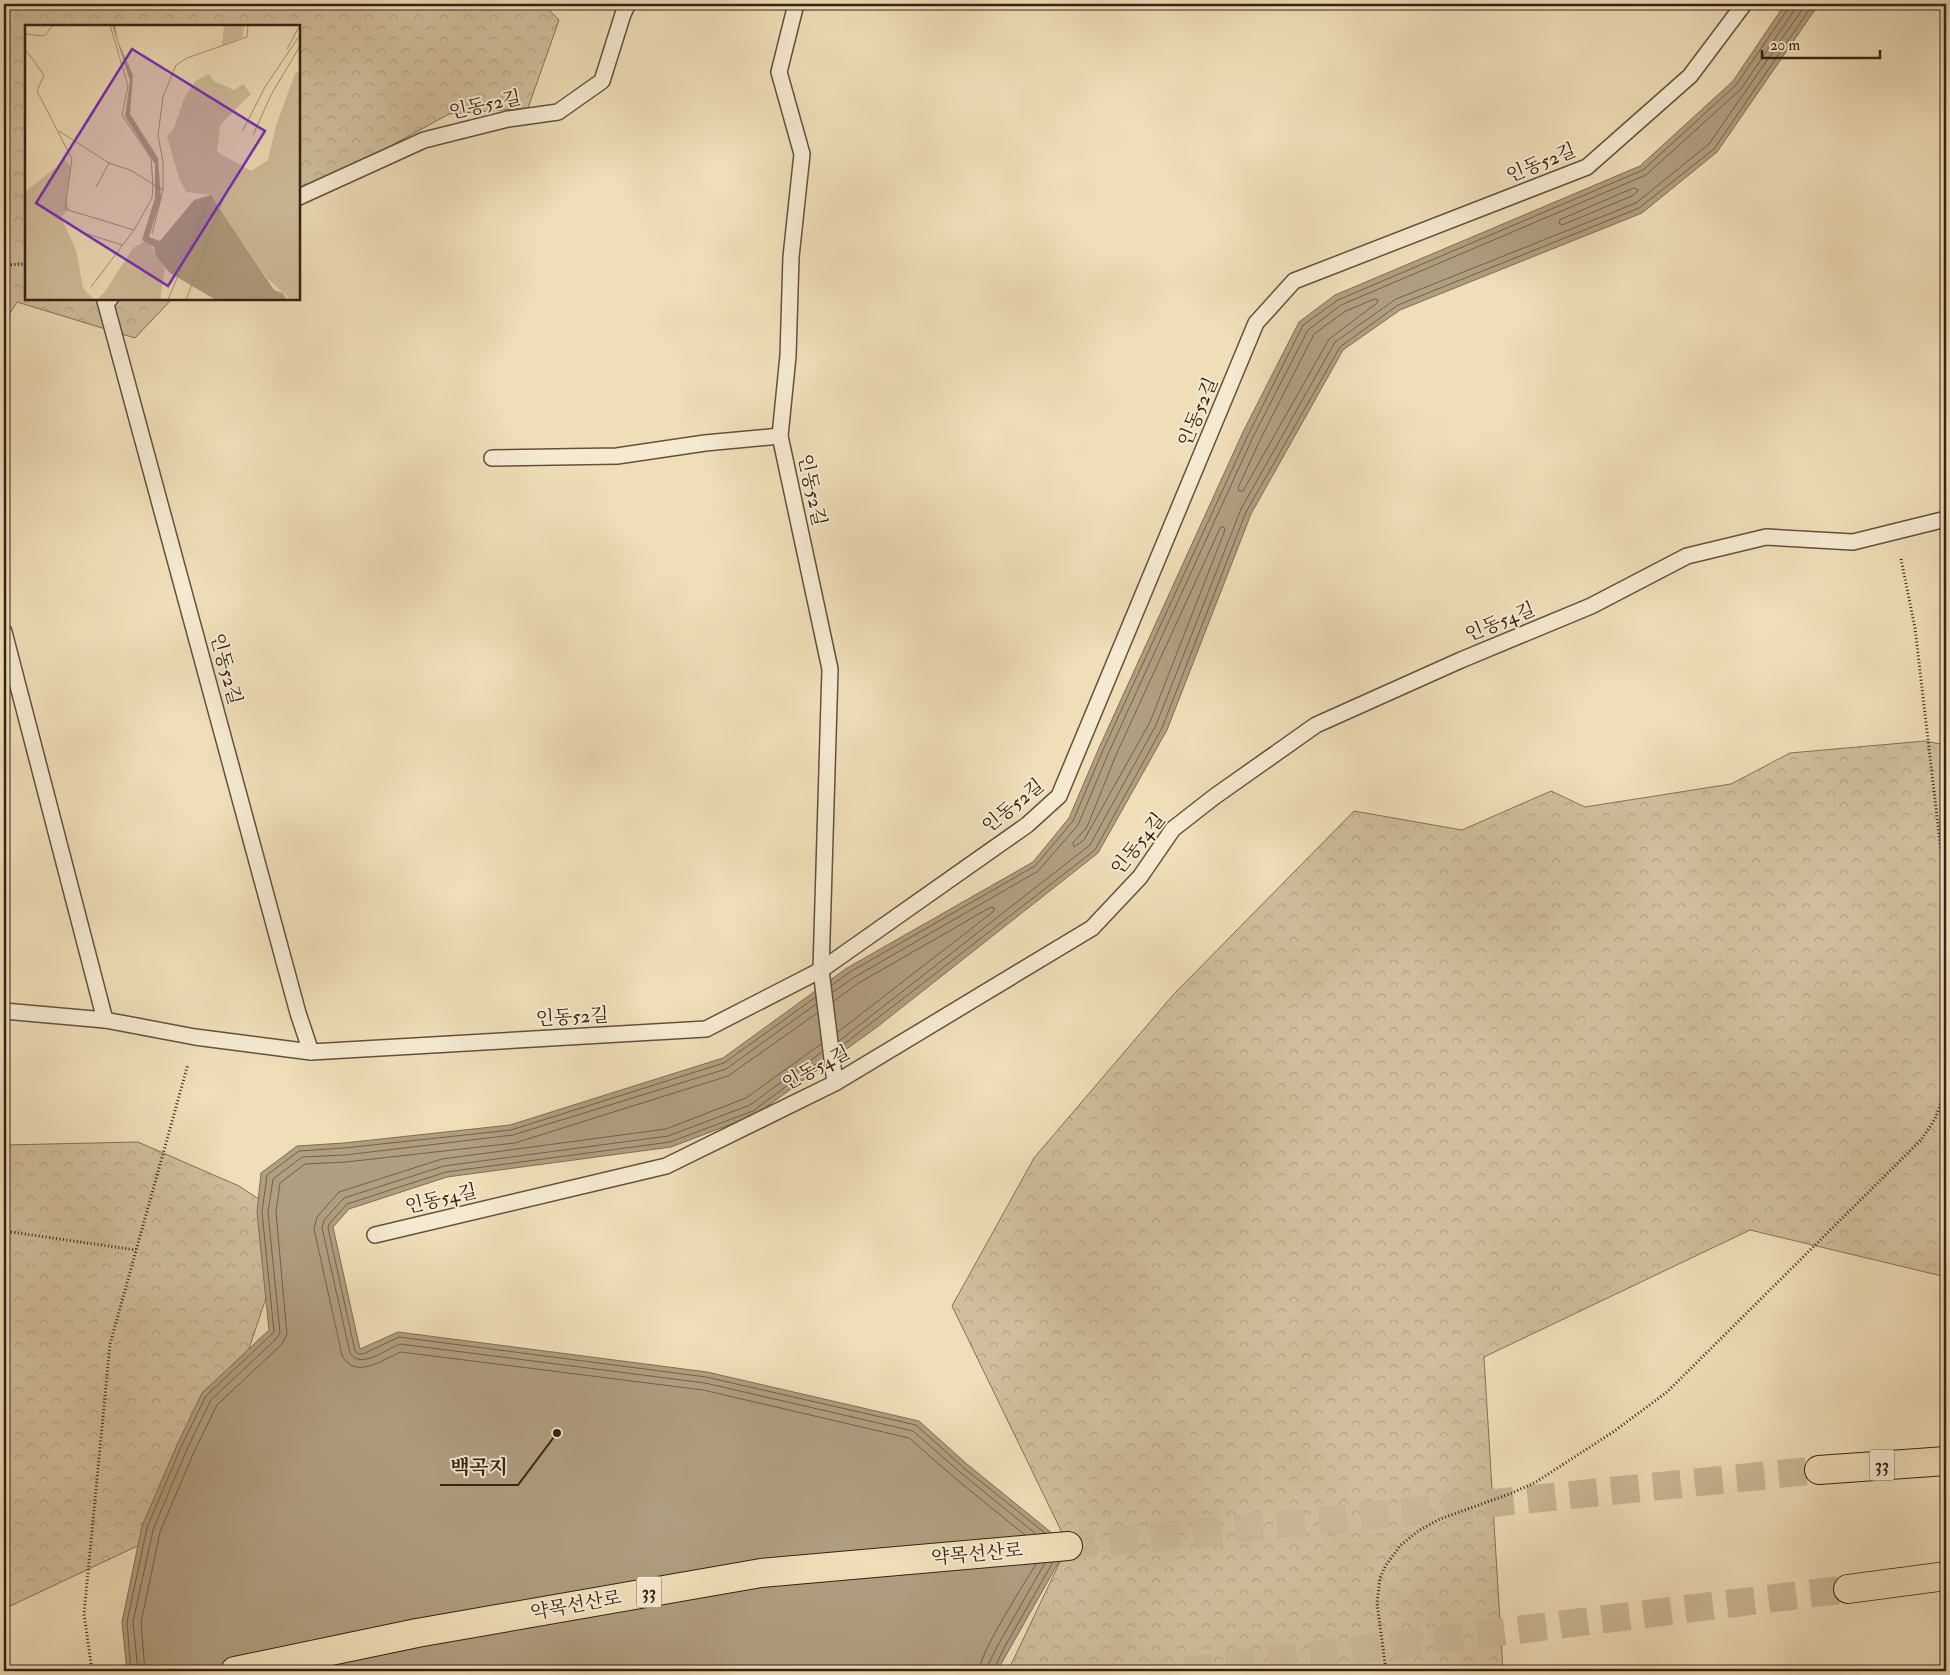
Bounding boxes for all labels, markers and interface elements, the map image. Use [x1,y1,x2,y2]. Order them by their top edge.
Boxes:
inset map [25,25,300,300]
scale bar [1762,28,1880,60]
text: 20 m [1770,36,1800,55]
street label: 인동52길 [447,86,523,124]
street label: 인동52길 [1503,138,1579,188]
street label: 인동52길 [1173,374,1223,450]
street label: 인동52길 [793,452,831,528]
street label: 인동54길 [1462,597,1538,647]
street label: 인동52길 [205,631,247,707]
street label: 인동52길 [977,774,1049,838]
street label: 인동54길 [1106,808,1170,880]
street label: 인동52길 [535,1003,609,1031]
street label: 인동54길 [778,1040,854,1096]
street label: 인동54길 [403,1179,479,1219]
callout: 백곡지 [440,1450,518,1485]
road number: 33 [1870,1450,1894,1480]
text: 백곡지 [450,1455,508,1480]
street label: 약목선산로 [930,1538,1024,1570]
road number: 33 [636,1576,662,1608]
street label: 약목선산로 [529,1585,623,1625]

